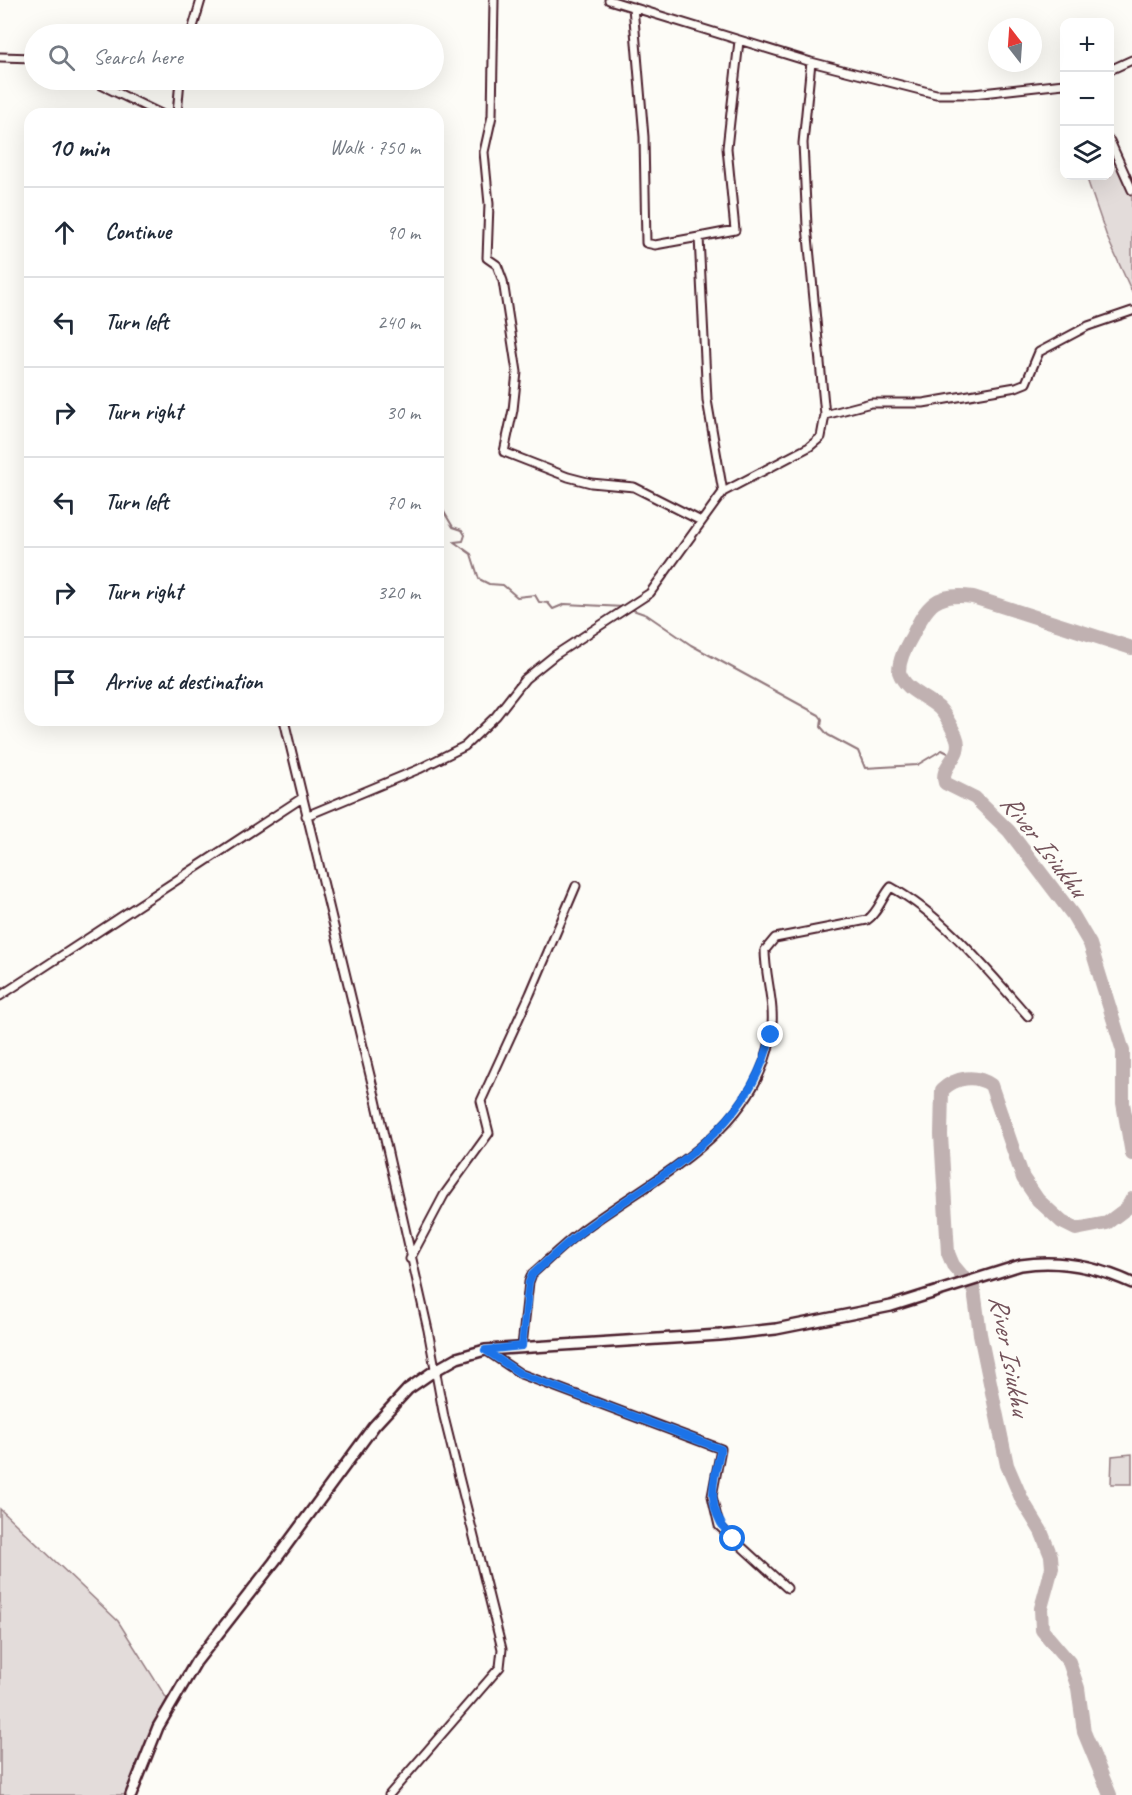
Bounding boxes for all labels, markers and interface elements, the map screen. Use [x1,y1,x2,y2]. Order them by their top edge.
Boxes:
north arrow [988,18,1042,72]
map controls [1060,18,1114,180]
button: + [1060,18,1114,72]
search box [24,24,444,90]
icon: search [45,41,78,74]
text: Search here [93,43,183,71]
button: − [1060,72,1114,126]
button: layers [1060,126,1114,180]
text: 10 min [48,131,110,164]
text: Walk · 750 m [330,135,420,160]
icon: ahead [48,216,81,249]
text: Continue [105,218,171,246]
text: 90 m [386,220,420,245]
icon: left [48,306,81,339]
text: Turn left [105,308,169,336]
text: 240 m [377,310,420,335]
icon: right [48,396,81,429]
text: Turn right [105,398,182,426]
text: 30 m [386,400,420,425]
icon: left [48,486,81,519]
text: Turn left [105,488,169,516]
text: 70 m [386,490,420,515]
icon: right [48,576,81,609]
text: Turn right [105,578,182,606]
text: 320 m [377,580,420,605]
icon: arrive [48,666,81,699]
text: Arrive at destination [105,668,262,696]
water label: River Isiukhu [993,787,1097,906]
route end [757,1021,783,1047]
water label: River Isiukhu [982,1292,1039,1422]
route start [719,1525,745,1551]

